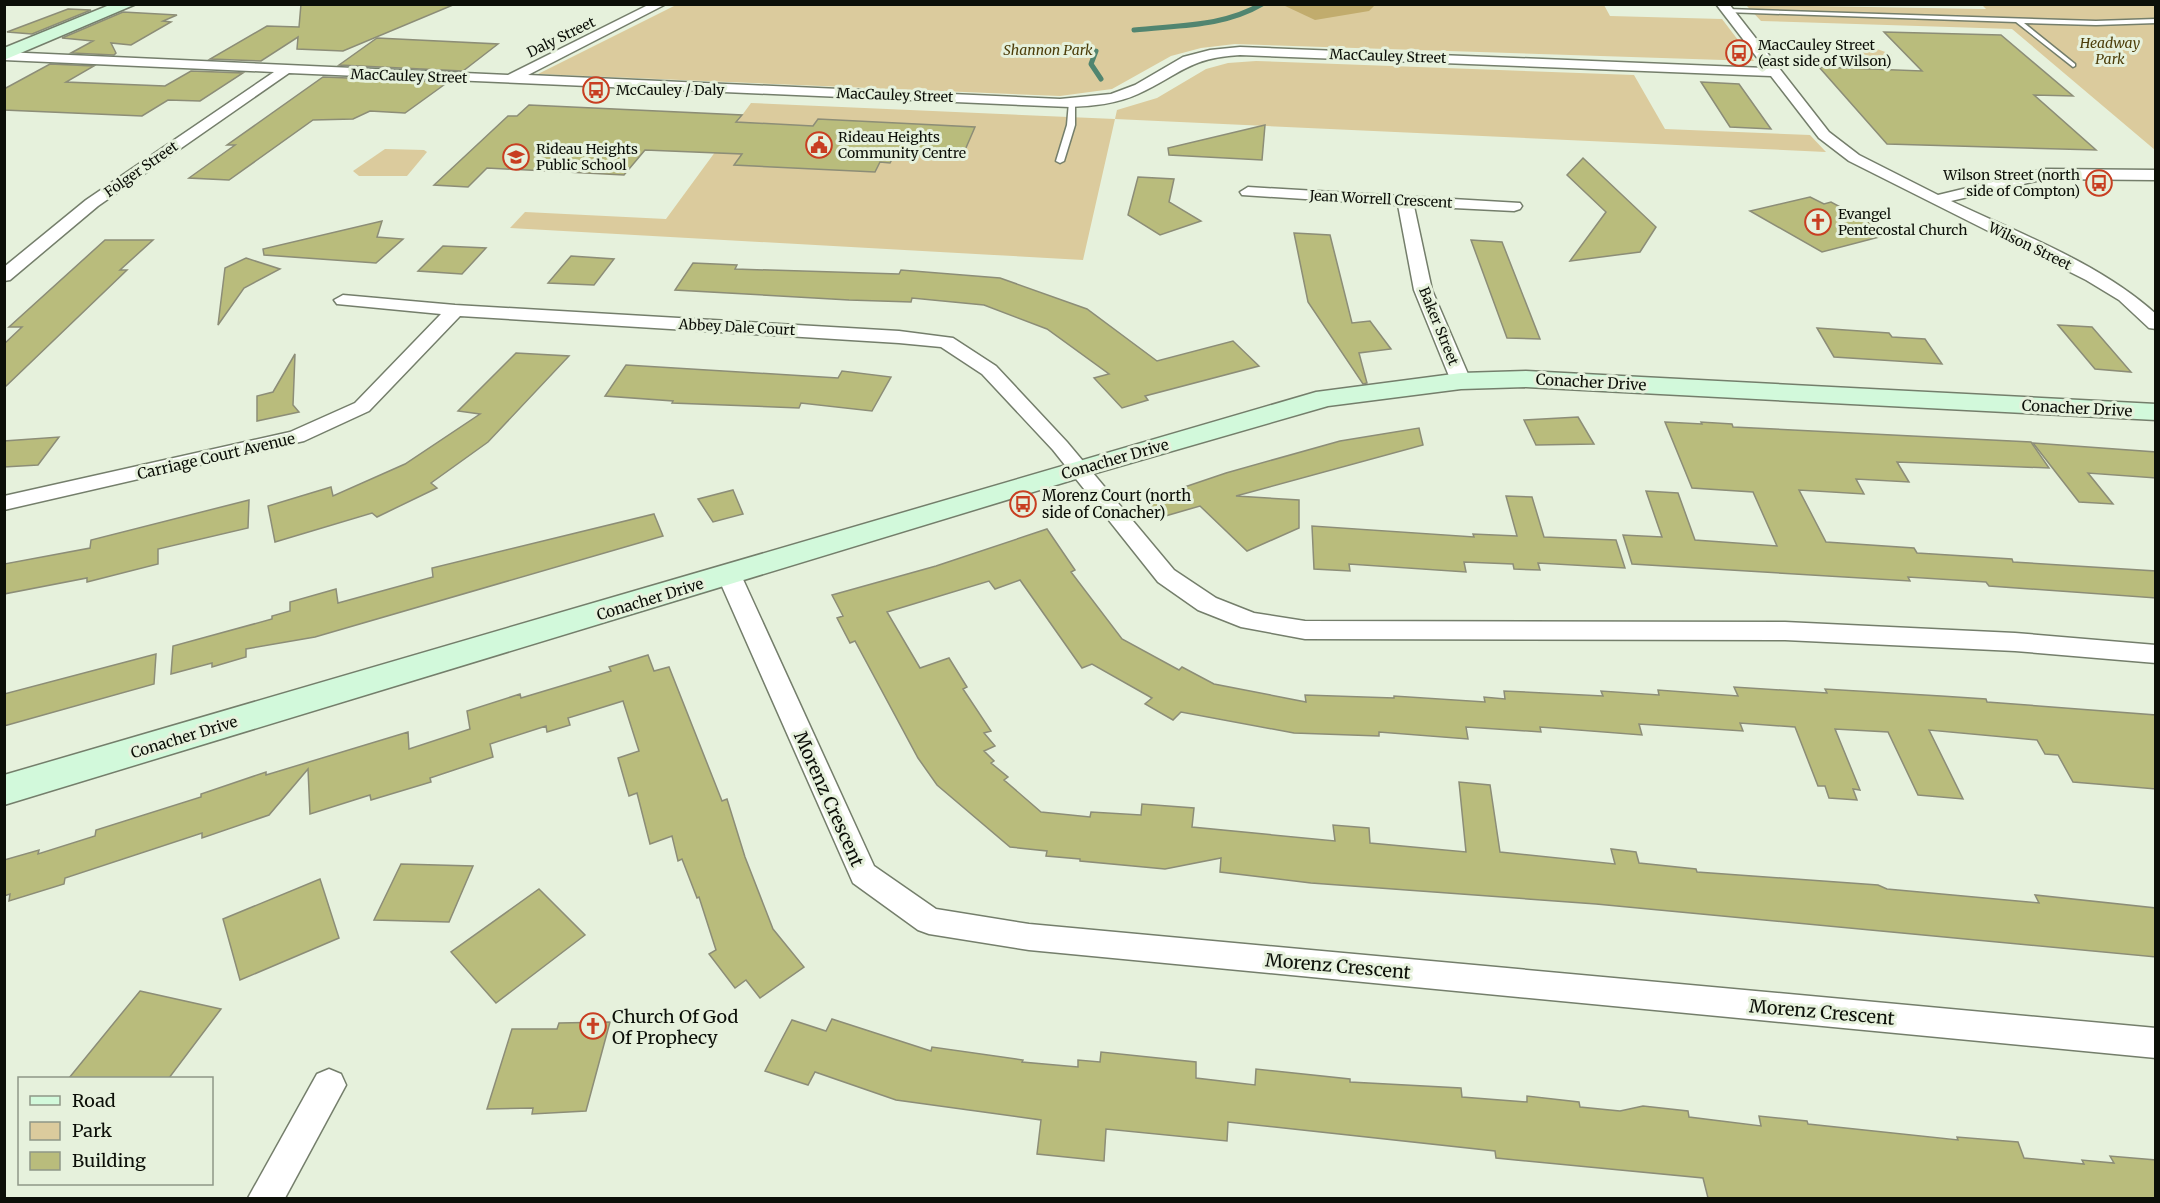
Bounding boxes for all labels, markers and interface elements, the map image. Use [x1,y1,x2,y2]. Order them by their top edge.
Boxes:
street label: Daly Street [524,13,599,61]
park label: Headway Park [2079,34,2141,68]
place label: MacCauley Street (east side of Wilson) [1758,36,1892,70]
bus stop icon: MacCauley Street (east side of Wilson) [1724,38,1754,68]
park label: Shannon Park [1003,41,1093,59]
street label: MacCauley Street [1329,45,1447,67]
street label: MacCauley Street [350,65,468,87]
bus stop icon: McCauley / Daly [581,75,611,105]
place label: McCauley / Daly [616,81,725,99]
street label: MacCauley Street [836,84,954,106]
place label: Rideau Heights Community Centre [838,128,966,162]
public building icon: Rideau Heights Community Centre [804,130,834,160]
street label: Folger Street [101,137,182,201]
place label: Rideau Heights Public School [536,140,638,174]
school or university icon: Rideau Heights Public School [501,142,531,172]
place label: Wilson Street (north side of Compton) [1942,166,2080,200]
bus stop icon: Wilson Street (north side of Compton) [2084,168,2114,198]
street label: Jean Worrell Crescent [1308,186,1454,212]
place label: Evangel Pentecostal Church [1838,205,1967,239]
church icon: Evangel Pentecostal Church [1803,207,1833,237]
street label: Wilson Street [1985,218,2075,274]
street label: Baker Street [1415,284,1463,368]
street label: Abbey Dale Court [677,315,796,339]
street label: Conacher Drive [1535,370,1647,394]
street label: Conacher Drive [2021,396,2133,420]
street label: Carriage Court Avenue [135,429,297,483]
street label: Conacher Drive [1059,435,1171,483]
place label: Morenz Court (north side of Conacher) [1042,486,1191,522]
bus stop icon: Morenz Court (north side of Conacher) [1008,489,1038,519]
street label: Conacher Drive [594,574,706,624]
street label: Conacher Drive [128,712,240,762]
street label: Morenz Crescent [789,728,869,870]
street label: Morenz Crescent [1264,948,1412,984]
street label: Morenz Crescent [1748,994,1896,1030]
place label: Church Of God Of Prophecy [612,1005,738,1049]
church icon: Church Of God Of Prophecy [578,1011,608,1041]
legend [18,1077,213,1185]
text: Road [72,1089,116,1112]
text: Park [72,1119,113,1142]
text: Building [72,1149,146,1172]

